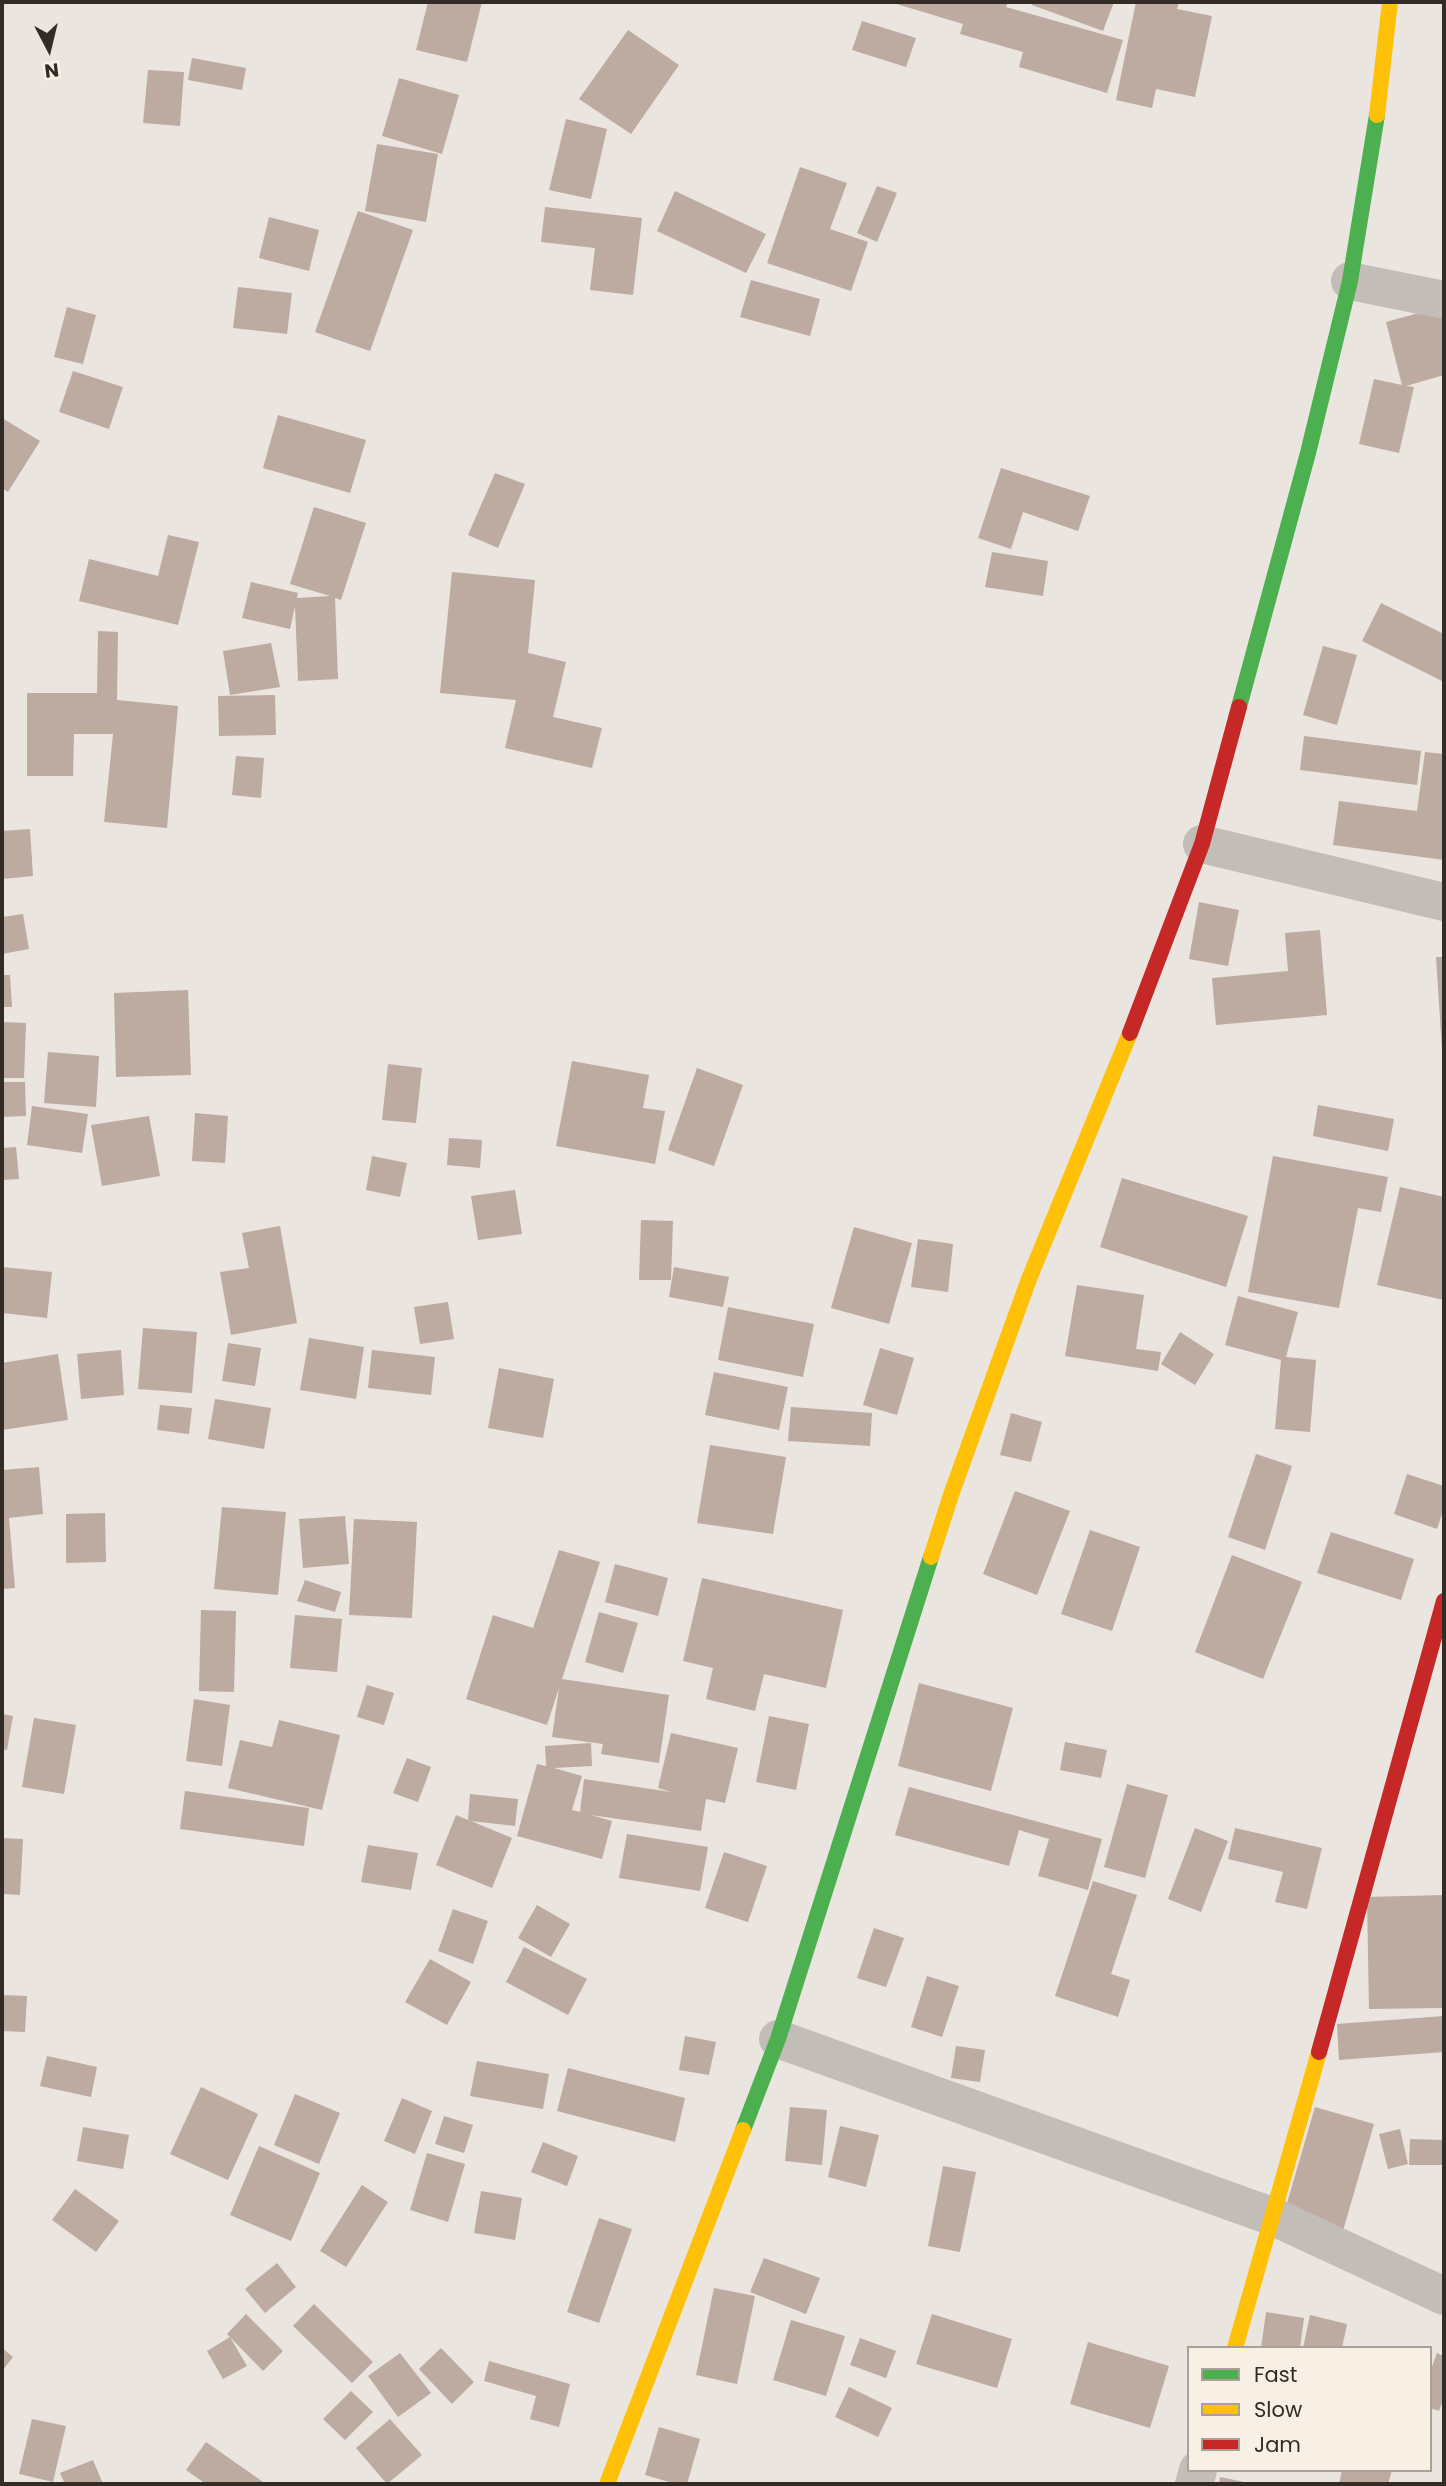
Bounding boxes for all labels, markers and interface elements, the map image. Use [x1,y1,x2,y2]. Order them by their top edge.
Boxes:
north arrow [14,14,84,84]
text: N [43,56,60,85]
legend [1187,2346,1432,2472]
text: Fast [1254,2360,1297,2389]
text: Slow [1254,2395,1302,2424]
text: Jam [1254,2430,1301,2459]

